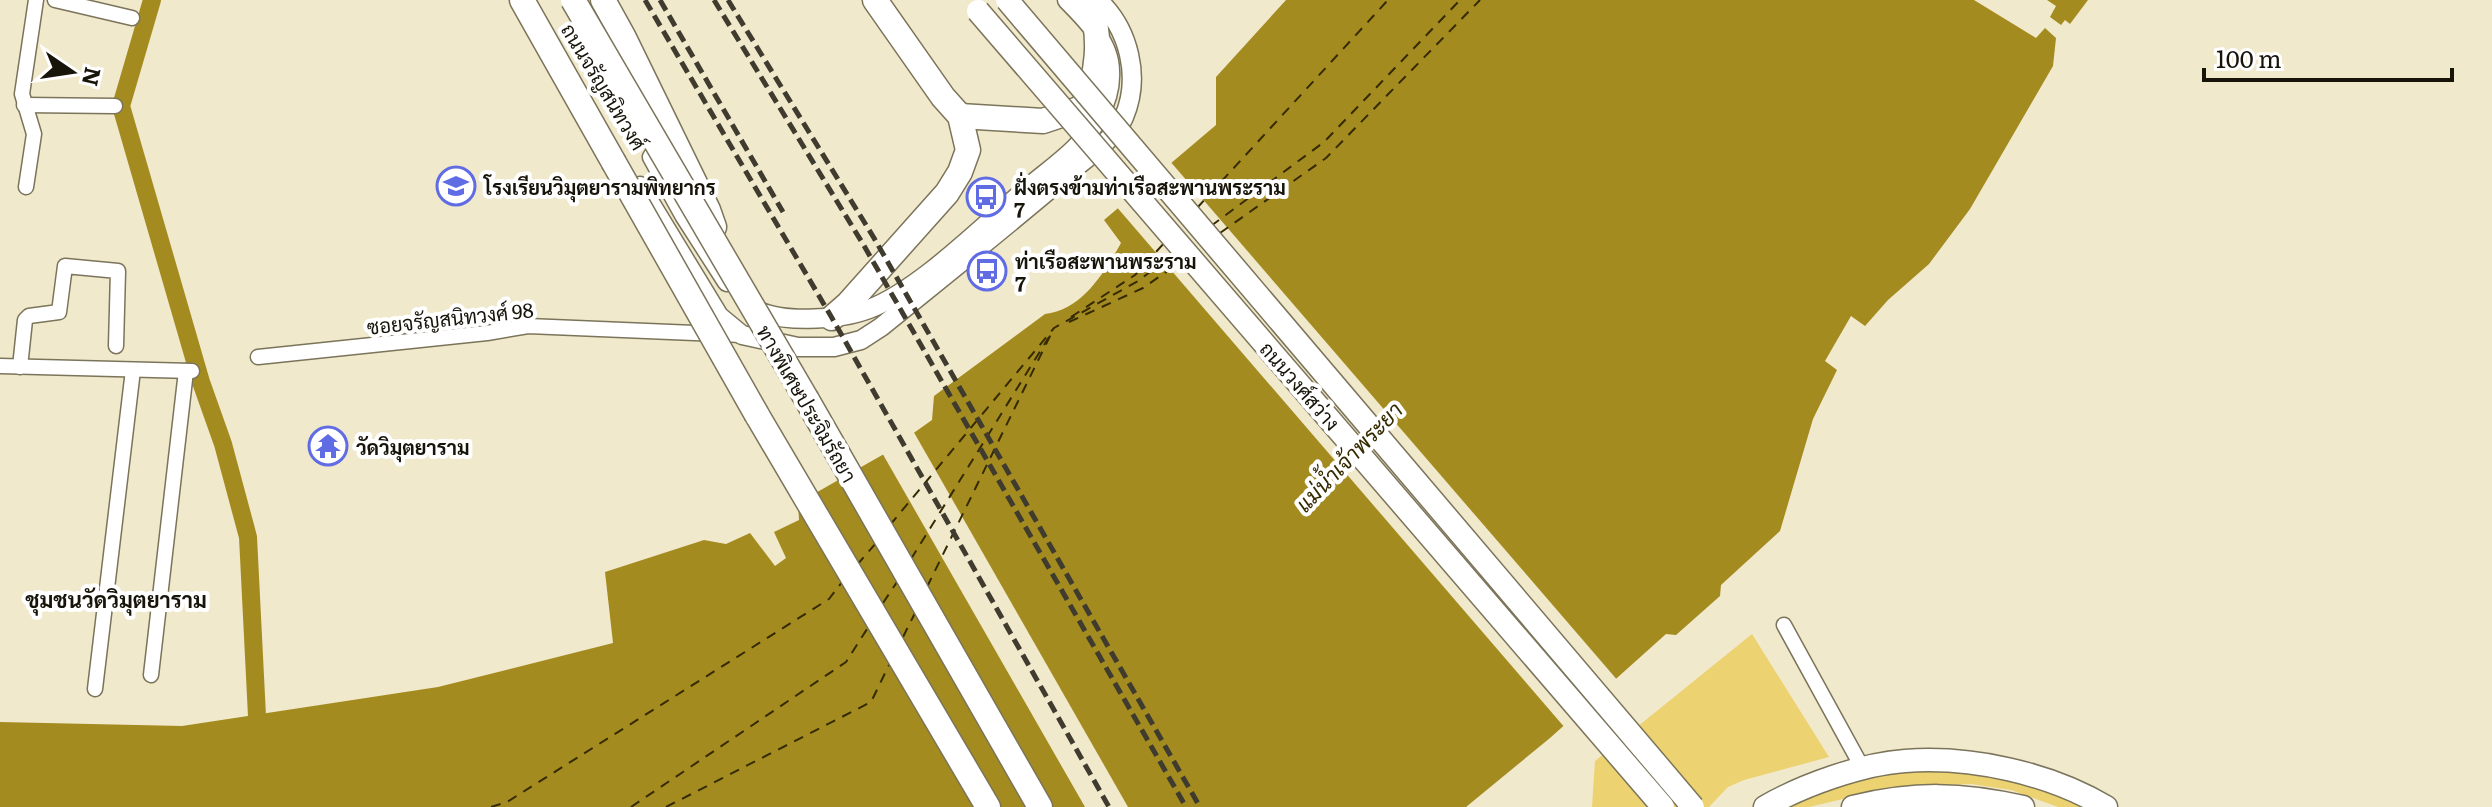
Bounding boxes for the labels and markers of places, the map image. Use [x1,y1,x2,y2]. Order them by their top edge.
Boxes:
school or university icon: โรงเรียนวิมุตยารามพิทยากร [435,165,477,207]
place label: โรงเรียนวิมุตยารามพิทยากร [483,171,716,203]
place label: ฝั่งตรงข้ามท่าเรือสะพานพระราม 7 [1014,171,1286,224]
bus stop icon: ฝั่งตรงข้ามท่าเรือสะพานพระราม 7 [965,176,1007,218]
place label: ท่าเรือสะพานพระราม 7 [1015,245,1197,298]
bus stop icon: ท่าเรือสะพานพระราม 7 [966,250,1008,292]
temple icon: วัดวิมุตยาราม [307,425,349,467]
place label: วัดวิมุตยาราม [356,431,470,463]

